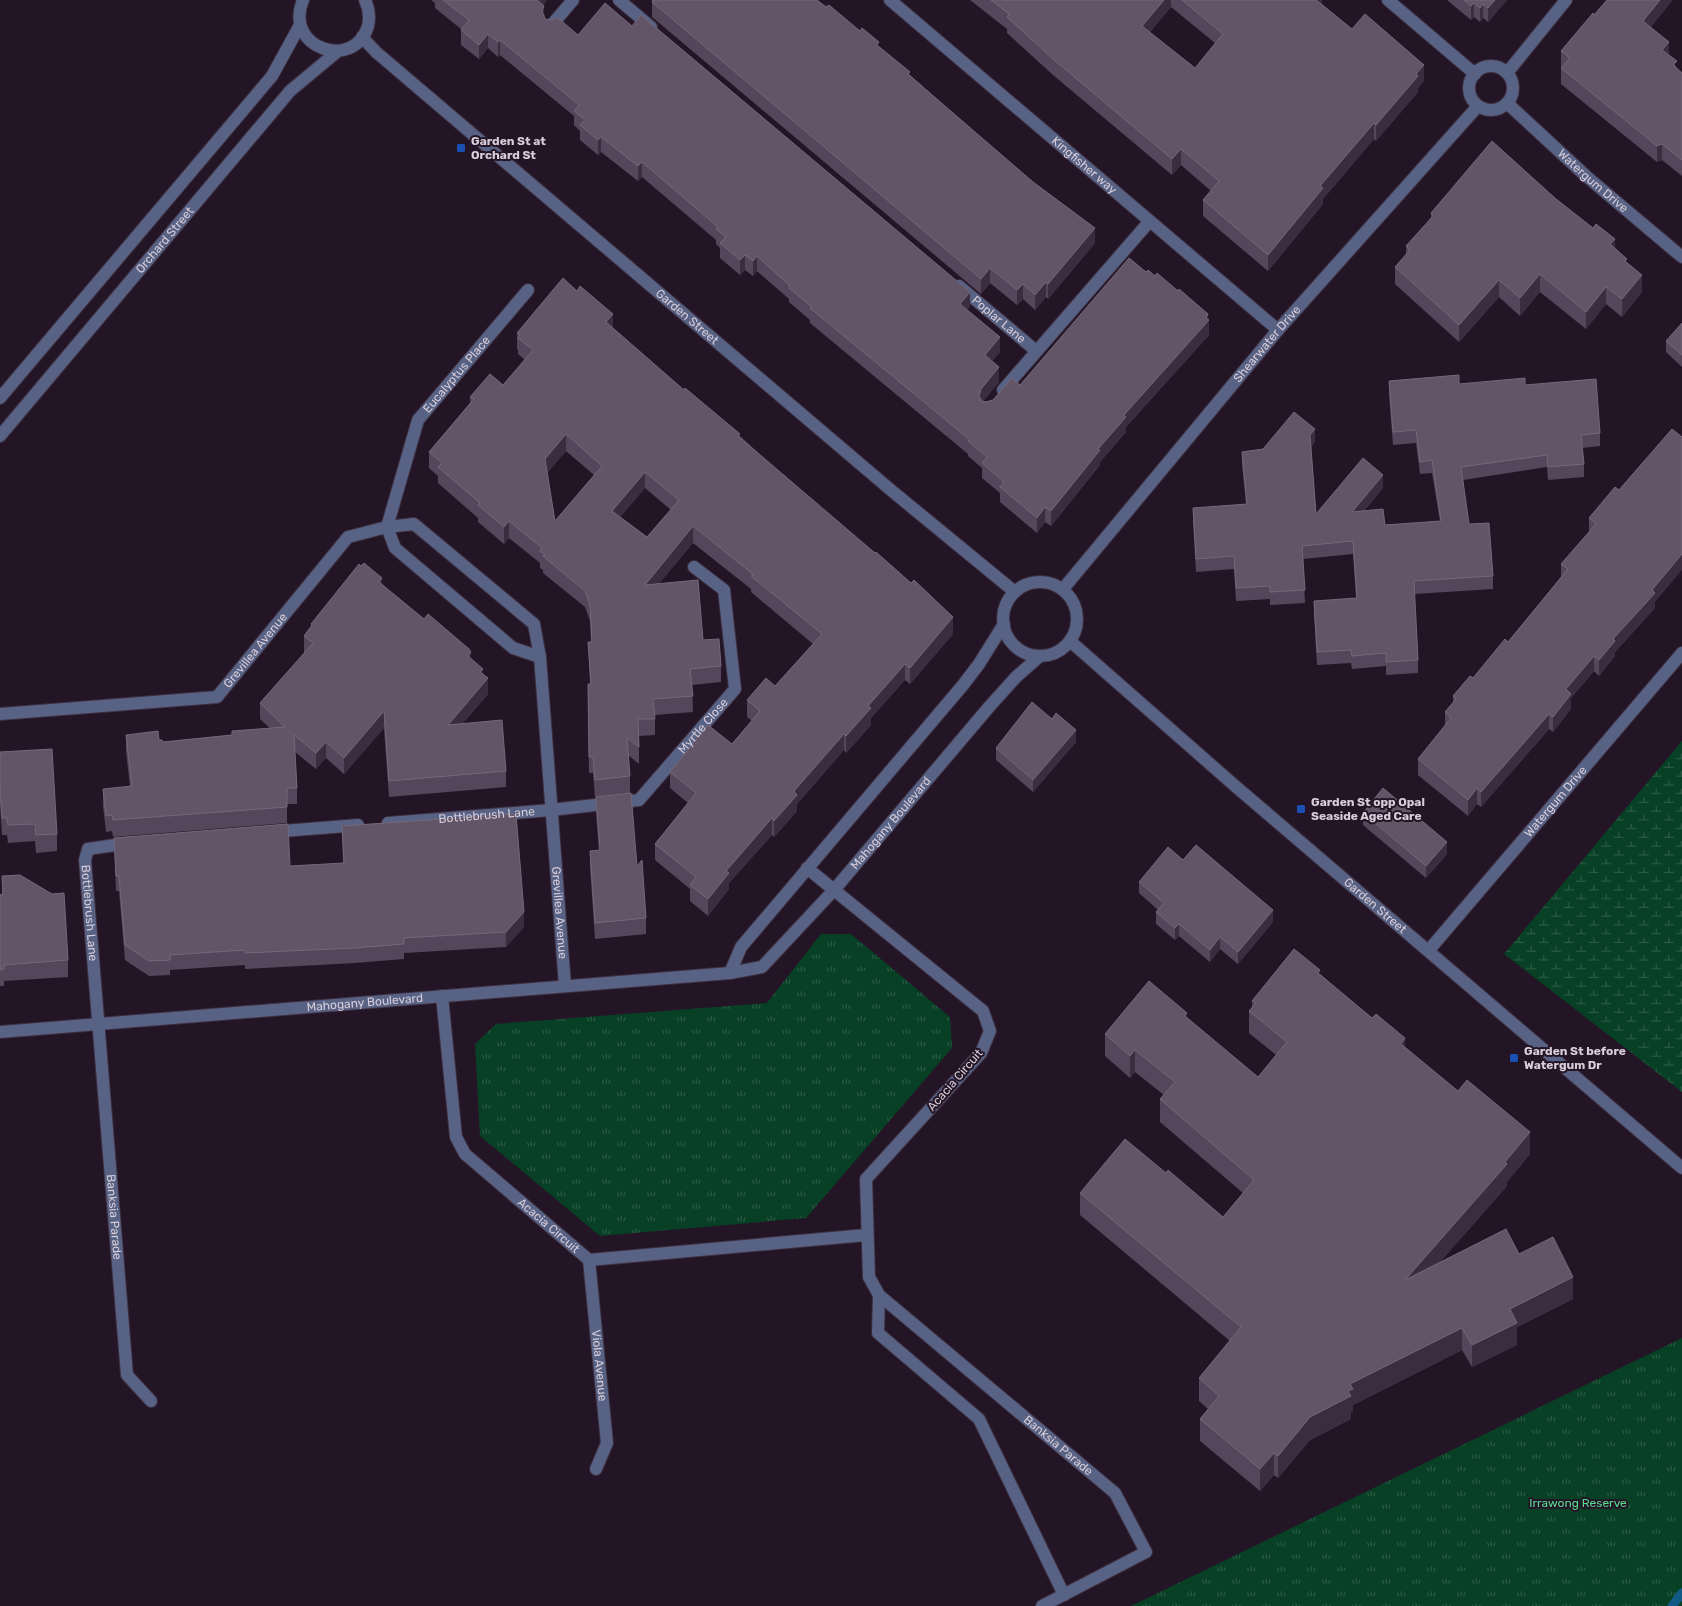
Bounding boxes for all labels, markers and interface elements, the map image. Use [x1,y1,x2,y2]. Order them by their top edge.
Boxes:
place label: Garden St at Orchard St [471,134,546,162]
street label: Kingfisher way [1049,134,1120,197]
marker: Garden St at Orchard St [455,142,467,154]
street label: Watergum Drive [1555,146,1631,216]
street label: Orchard Street [133,204,197,276]
street label: Garden Street [653,286,722,348]
street label: Poplar Lane [969,293,1029,346]
street label: Shearwater Drive [1231,302,1304,385]
street label: Eucalyptus Place [420,333,493,416]
street label: Grevillea Avenue [220,610,290,691]
street label: Myrtle Close [675,695,731,757]
street label: Watergum Drive [1521,763,1590,840]
street label: Mahogany Boulevard [848,774,934,872]
place label: Garden St opp Opal Seaside Aged Care [1311,795,1425,823]
marker: Garden St opp Opal Seaside Aged Care [1295,803,1307,815]
street label: Bottlebrush Lane [438,804,536,826]
street label: Bottlebrush Lane [78,864,100,962]
street label: Grevillea Avenue [549,866,570,960]
street label: Garden Street [1341,875,1410,937]
street label: Mahogany Boulevard [306,991,424,1014]
place label: Garden St before Watergum Dr [1524,1044,1626,1072]
street label: Acacia Circuit [924,1046,986,1114]
marker: Garden St before Watergum Dr [1508,1052,1520,1064]
street label: Banksia Parade [104,1174,125,1261]
street label: Acacia Circuit [515,1195,583,1256]
street label: Viola Avenue [589,1329,610,1402]
street label: Banksia Parade [1021,1412,1096,1479]
park label: Irrawong Reserve [1529,1496,1627,1510]

